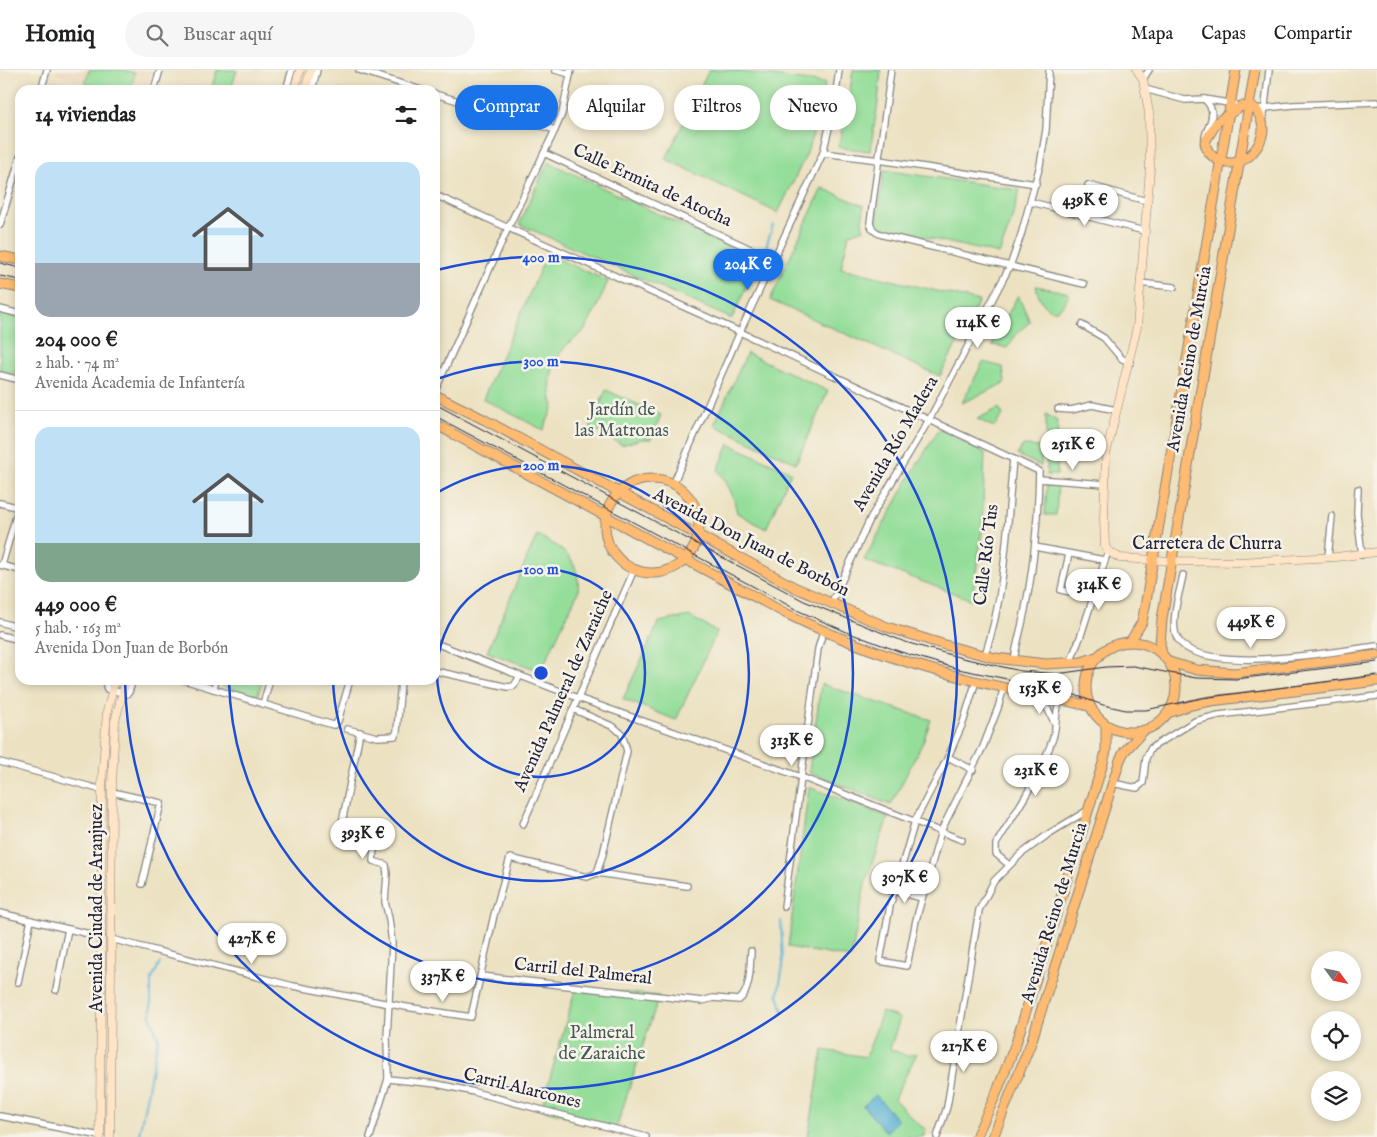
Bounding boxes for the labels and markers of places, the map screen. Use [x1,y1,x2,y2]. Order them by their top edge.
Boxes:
pin: 439K € [1044,184,1126,227]
pin: 204K € [707,248,789,291]
pin: 114K € [937,306,1019,349]
pin: 251K € [1032,428,1114,471]
pin: 314K € [1058,568,1140,611]
pin: 449K € [1210,606,1292,649]
centre of rings [532,664,550,682]
pin: 153K € [999,672,1081,715]
pin: 313K € [751,724,833,767]
pin: 231K € [995,754,1077,797]
pin: 393K € [322,818,404,860]
pin: 307K € [864,862,946,904]
pin: 427K € [211,922,293,965]
pin: 337K € [402,960,484,1003]
pin: 217K € [923,1030,1005,1073]

